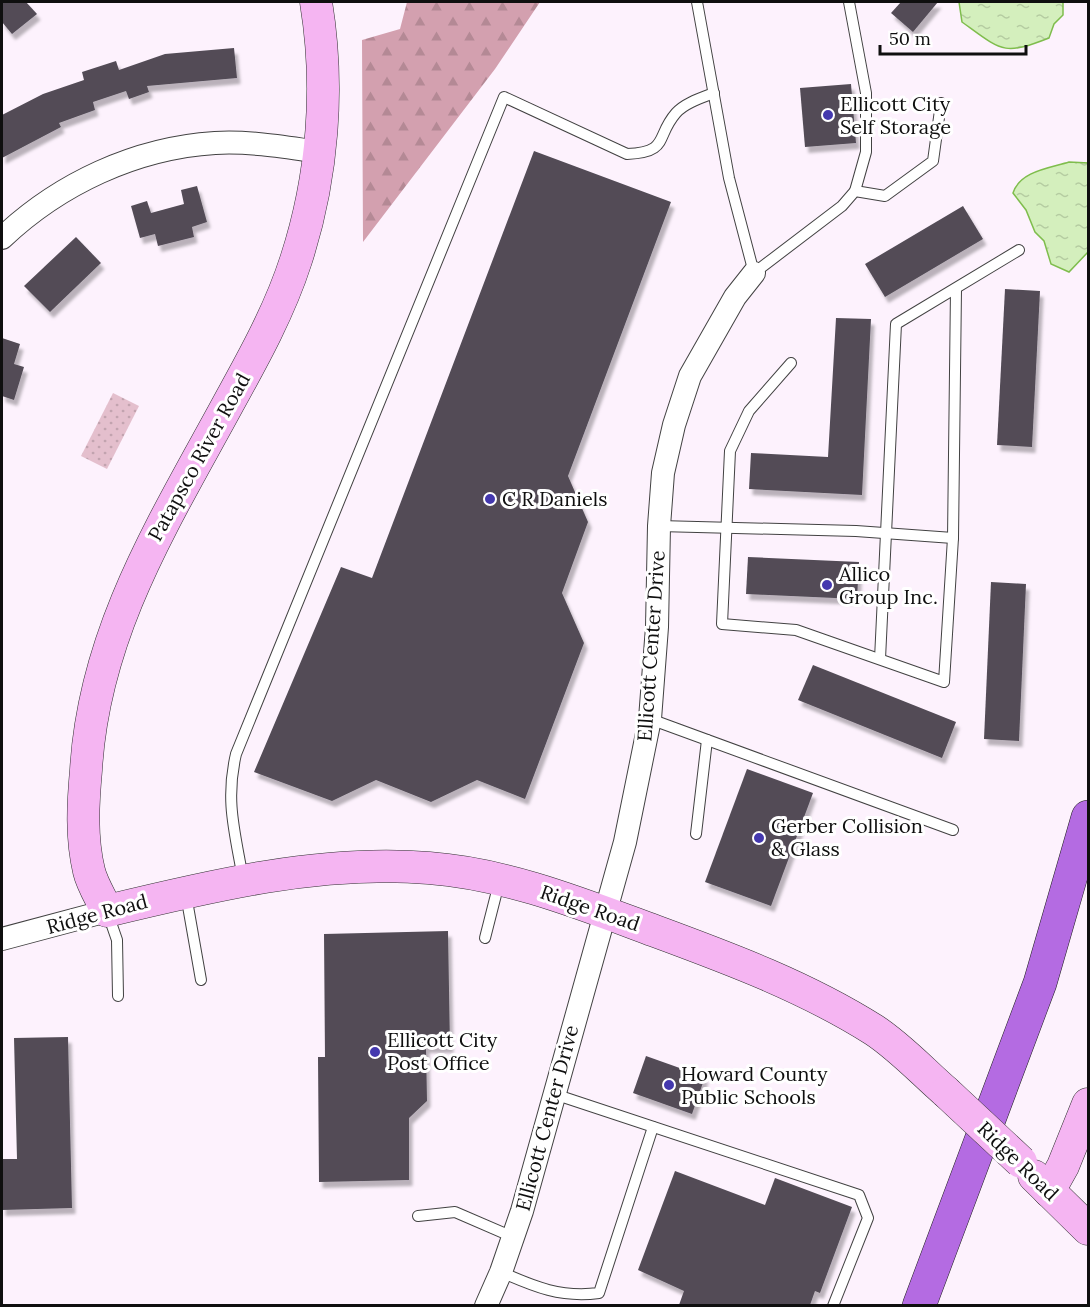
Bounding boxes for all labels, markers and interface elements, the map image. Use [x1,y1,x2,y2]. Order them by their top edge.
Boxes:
scale bar [880,18,1026,56]
text: 50 m [889,27,931,50]
place label: Ellicott City Self Storage [840,91,951,139]
marker: Ellicott City Self Storage [821,108,835,122]
street label: Patapsco River Road [142,368,255,545]
place label: C R Daniels [502,486,607,511]
marker: C R Daniels [483,492,497,506]
street label: Ellicott Center Drive [631,549,670,742]
place label: Allico Group Inc. [838,561,938,609]
marker: Allico Group Inc. [820,578,834,592]
place label: Gerber Collision & Glass [771,813,923,861]
marker: Gerber Collision & Glass [752,831,766,845]
street label: Ridge Road [537,879,643,936]
street label: Ridge Road [44,888,150,939]
street label: Ellicott Center Drive [510,1022,583,1214]
place label: Ellicott City Post Office [387,1027,498,1075]
marker: Ellicott City Post Office [368,1045,382,1059]
place label: Howard County Public Schools [681,1061,828,1109]
marker: Howard County Public Schools [662,1078,676,1092]
street label: Ridge Road [972,1116,1064,1206]

